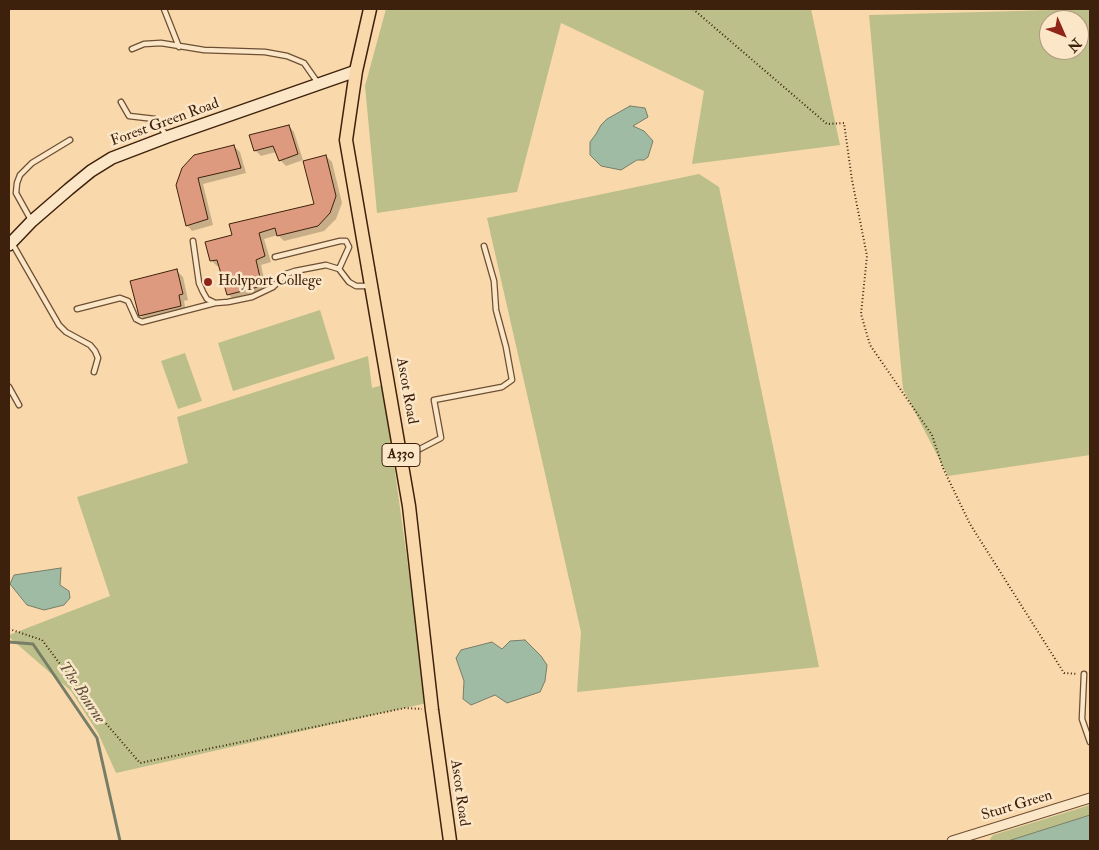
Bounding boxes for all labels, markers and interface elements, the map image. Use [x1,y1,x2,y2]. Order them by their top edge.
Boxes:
north arrow [1039,10,1089,60]
text: N [1064,35,1085,55]
street label: Forest Green Road [108,95,222,151]
place label: Holyport College [218,273,322,291]
marker: Holyport College [202,276,214,288]
street label: Ascot Road [391,356,421,426]
road number: A330 [382,444,420,466]
water label: The Bourne [53,658,109,728]
street label: Ascot Road [445,758,473,828]
street label: Sturt Green [979,787,1055,825]

